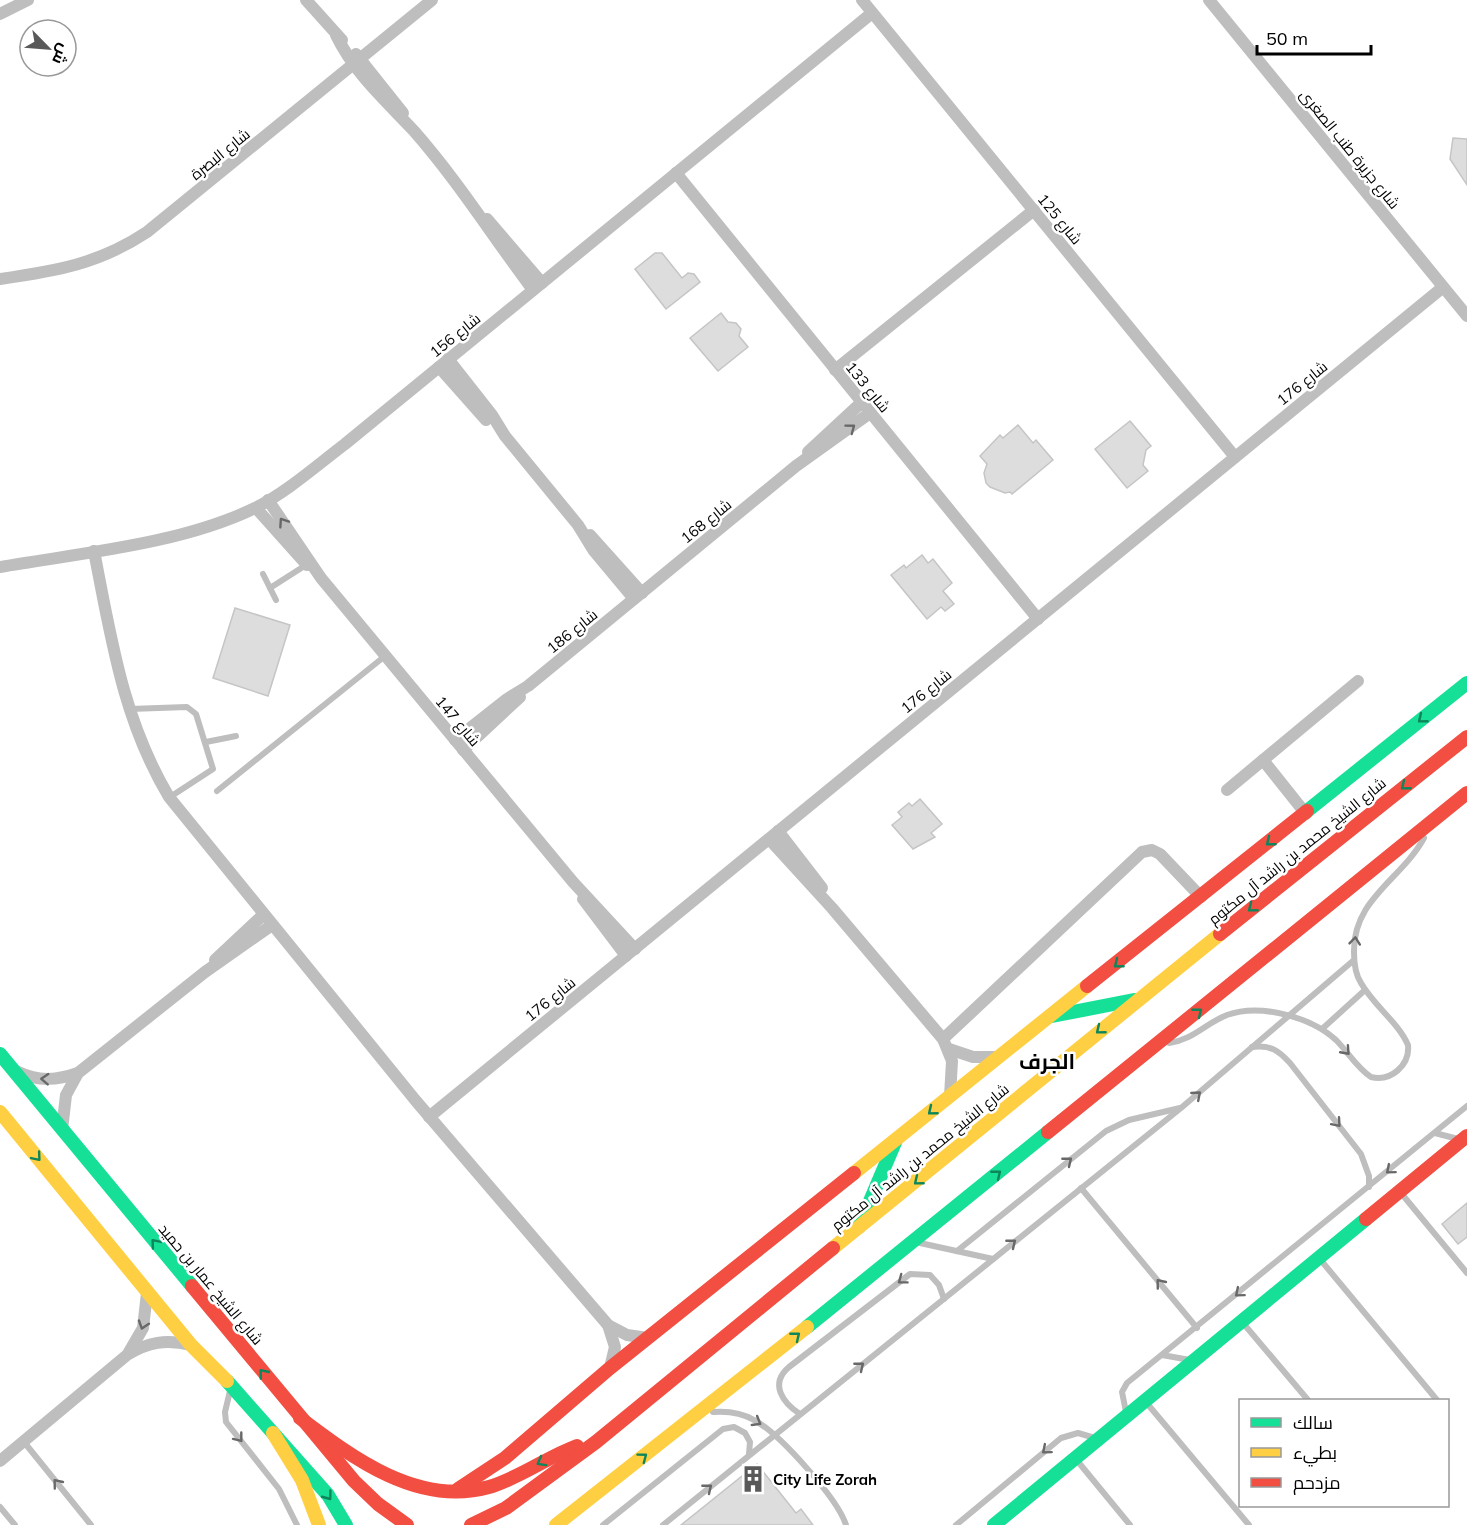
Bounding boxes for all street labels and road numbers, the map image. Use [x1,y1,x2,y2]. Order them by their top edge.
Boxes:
street label: شارع جزيرة طنب الصغرى [1294,85,1404,214]
street label: شارع البصرة [186,124,255,185]
street label: شارع 125 [1032,190,1086,250]
street label: شارع 156 [426,309,486,363]
street label: شارع 176 [1273,357,1333,411]
street label: شارع 133 [840,358,894,418]
street label: شارع 168 [677,495,737,549]
street label: شارع 186 [543,605,603,659]
street label: شارع 176 [897,665,957,719]
street label: شارع 147 [430,692,485,751]
street label: شارع الشيخ محمد بن راشد آل مكتوم [1204,773,1391,930]
street label: شارع 176 [521,973,581,1027]
street label: شارع الشيخ محمد بن راشد آل مكتوم [827,1079,1014,1236]
street label: شارع الشيخ عمار بن حميد [153,1220,267,1350]

